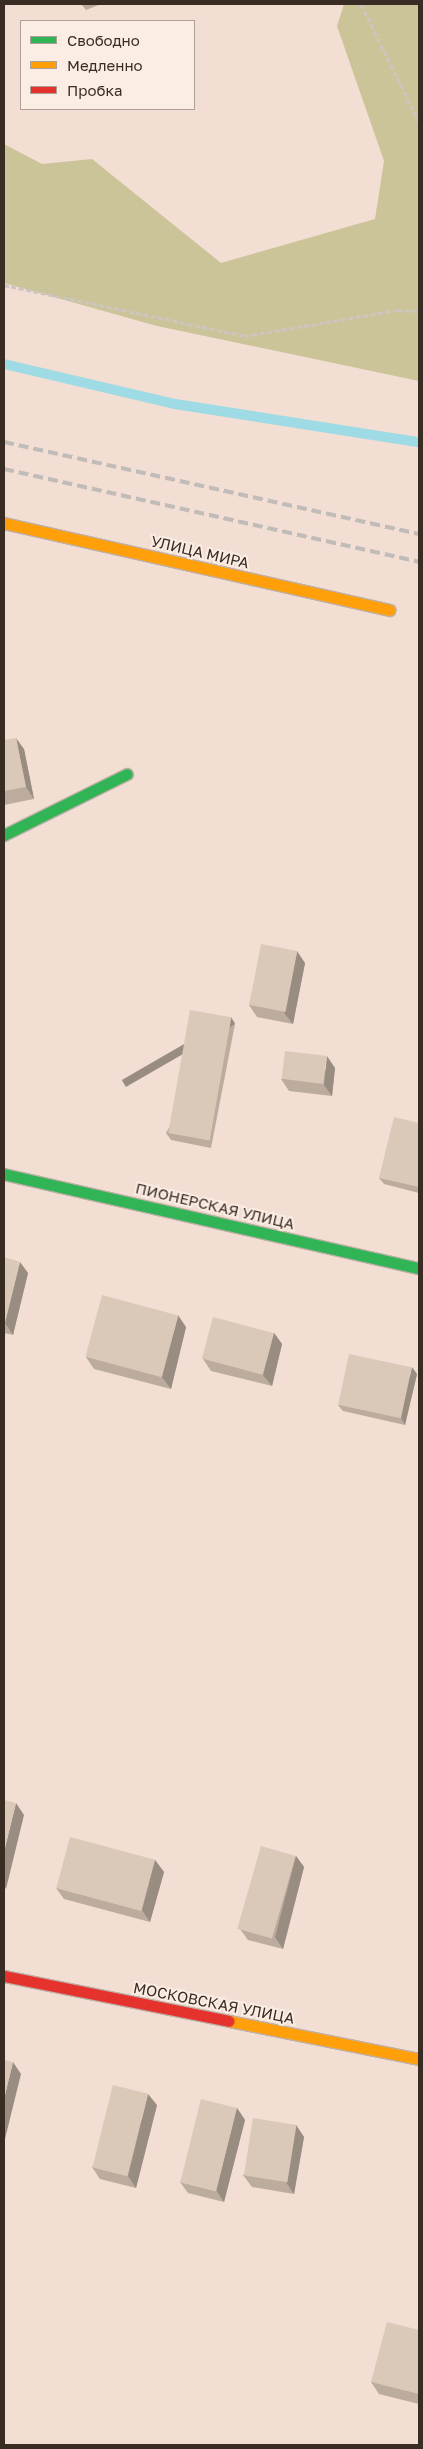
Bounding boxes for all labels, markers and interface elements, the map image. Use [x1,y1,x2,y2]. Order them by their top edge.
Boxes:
legend [20,20,195,110]
text: Свободно [67,31,140,49]
text: Медленно [67,56,143,74]
text: Пробка [67,81,122,99]
street label: УЛИЦА МИРА [149,532,251,572]
street label: ПИОНЕРСКАЯ УЛИЦА [134,1179,296,1233]
street label: МОСКОВСКАЯ УЛИЦА [132,1979,296,2027]

